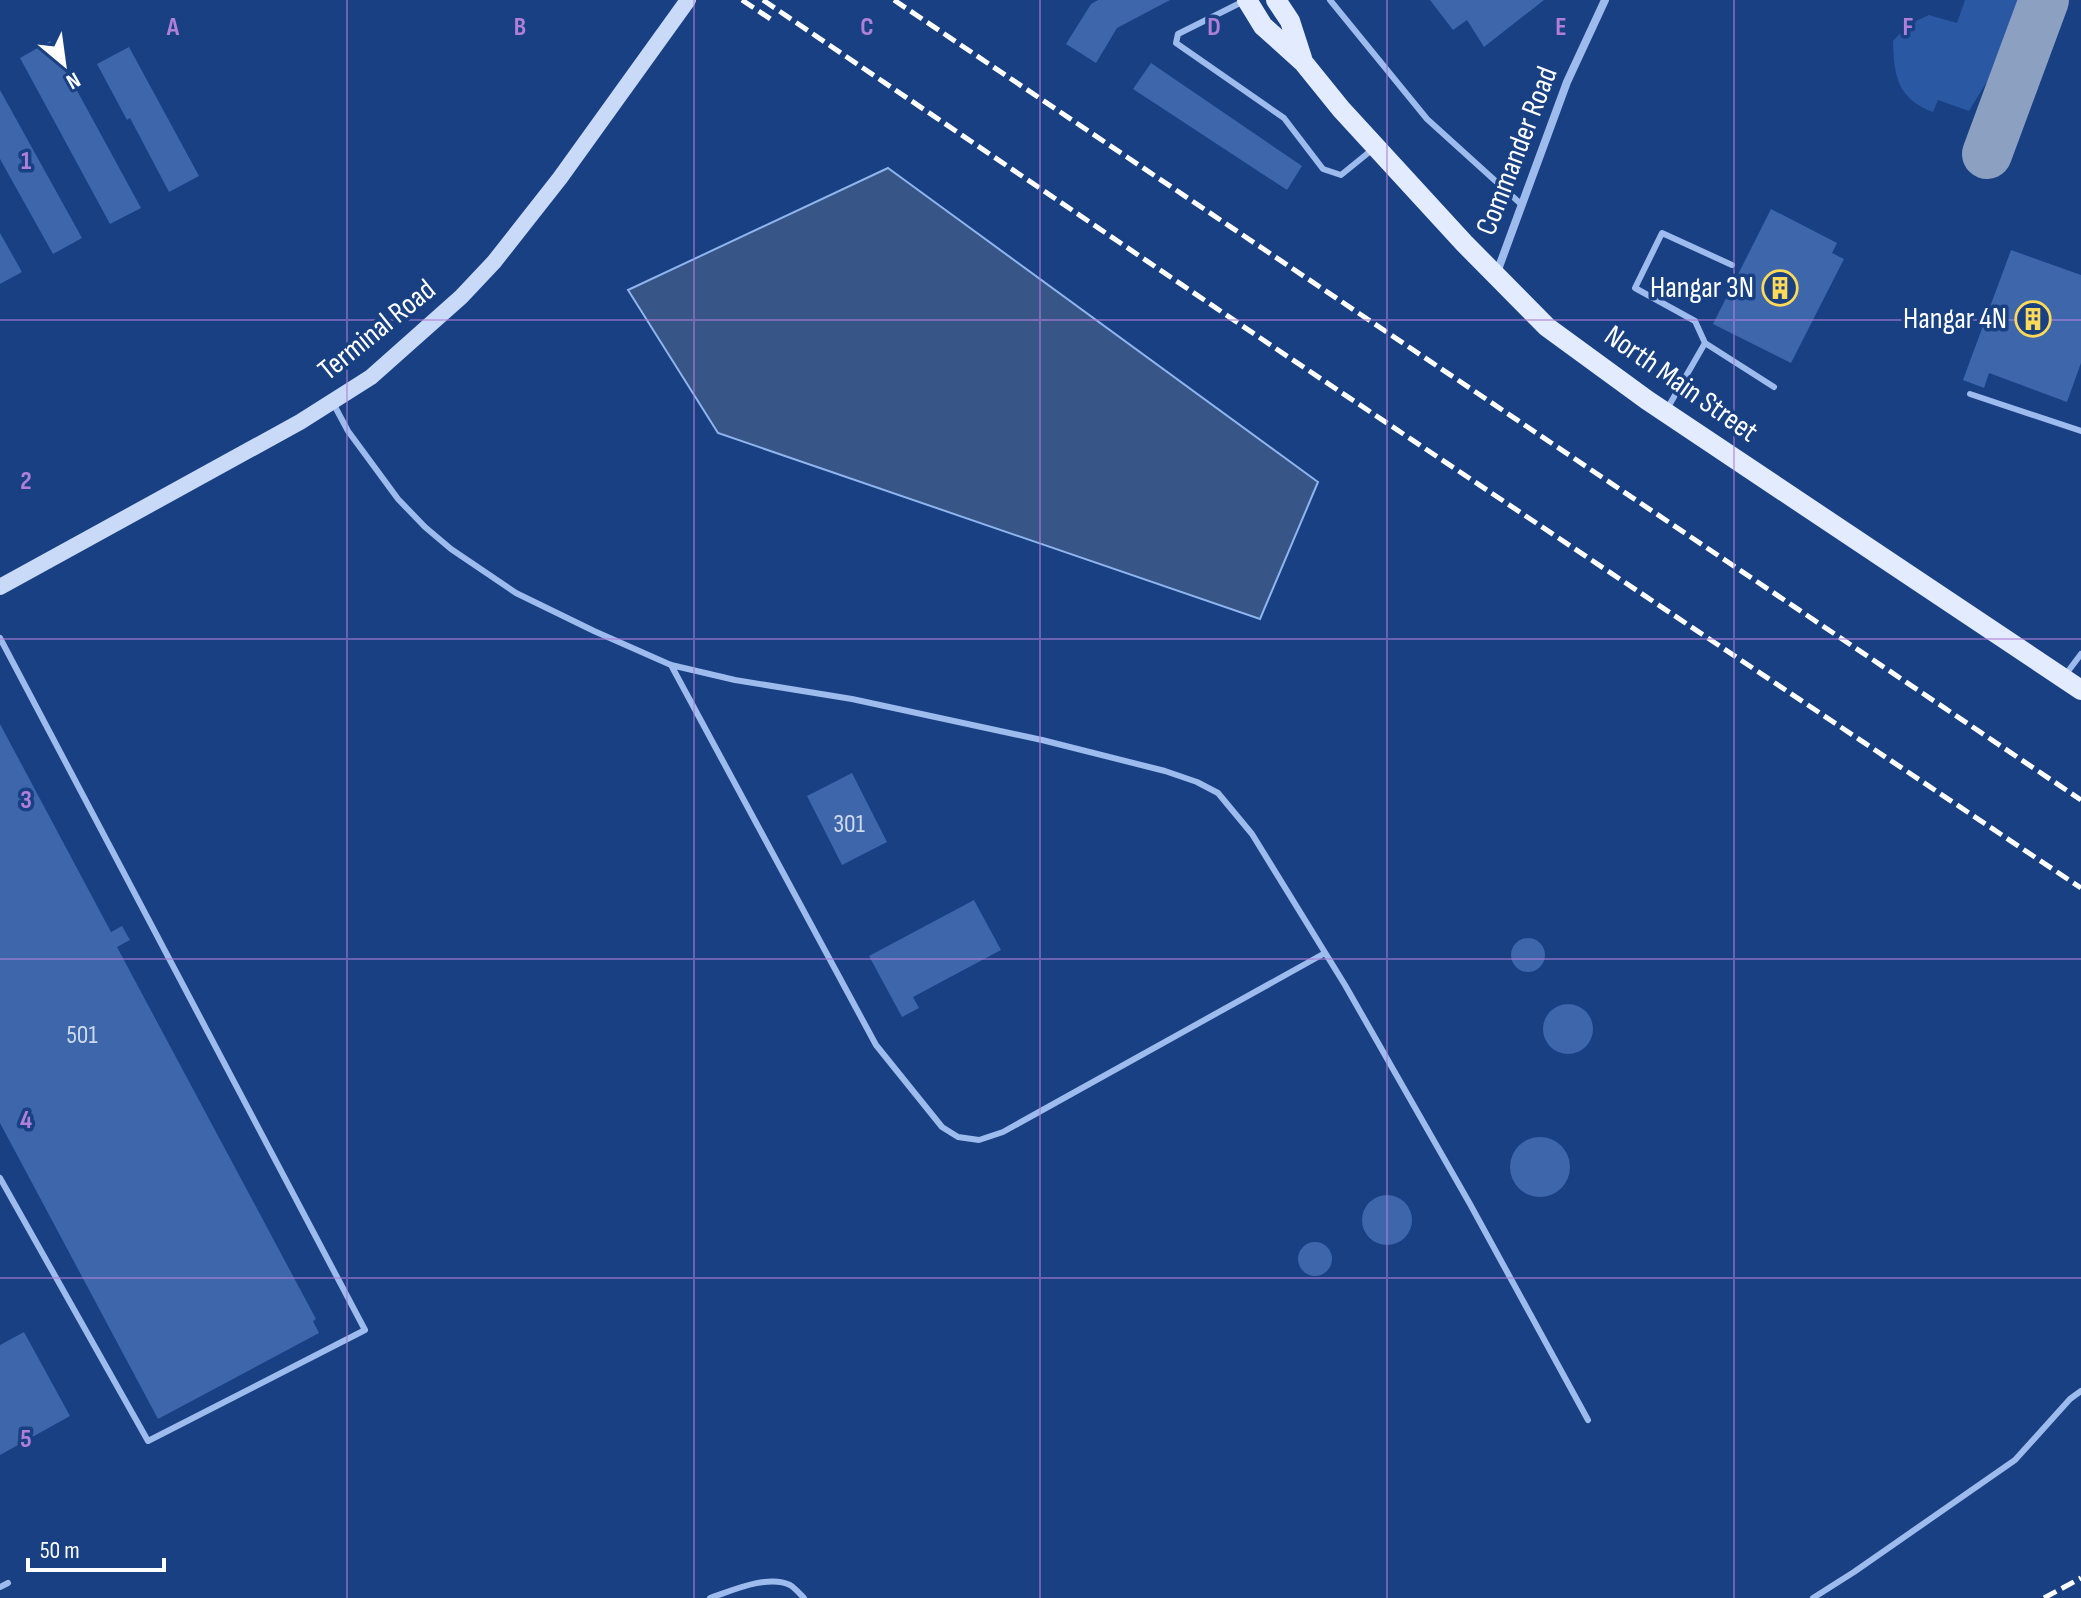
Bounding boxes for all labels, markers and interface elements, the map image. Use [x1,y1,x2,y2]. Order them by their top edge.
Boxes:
text: A [166,12,180,43]
text: B [514,12,526,43]
text: C [860,12,874,43]
text: D [1207,12,1221,43]
text: E [1555,12,1567,43]
text: F [1903,12,1914,43]
north arrow [24,24,104,104]
street label: Commander Road [1468,62,1566,240]
text: N [61,66,85,95]
text: 1 [21,146,31,177]
building icon: Hangar 3N [1761,269,1799,307]
place label: Hangar 3N [1650,270,1754,306]
street label: Terminal Road [311,272,443,388]
building icon: Hangar 4N [2014,300,2052,338]
place label: Hangar 4N [1903,301,2007,337]
street label: North Main Street [1597,318,1765,450]
text: 2 [20,466,32,497]
text: 3 [20,785,32,816]
house number: 301 [833,809,865,840]
house number: 501 [66,1020,98,1051]
text: 4 [20,1105,32,1136]
text: 5 [20,1424,32,1455]
scale bar [28,1522,164,1572]
text: 50 m [40,1536,80,1565]

